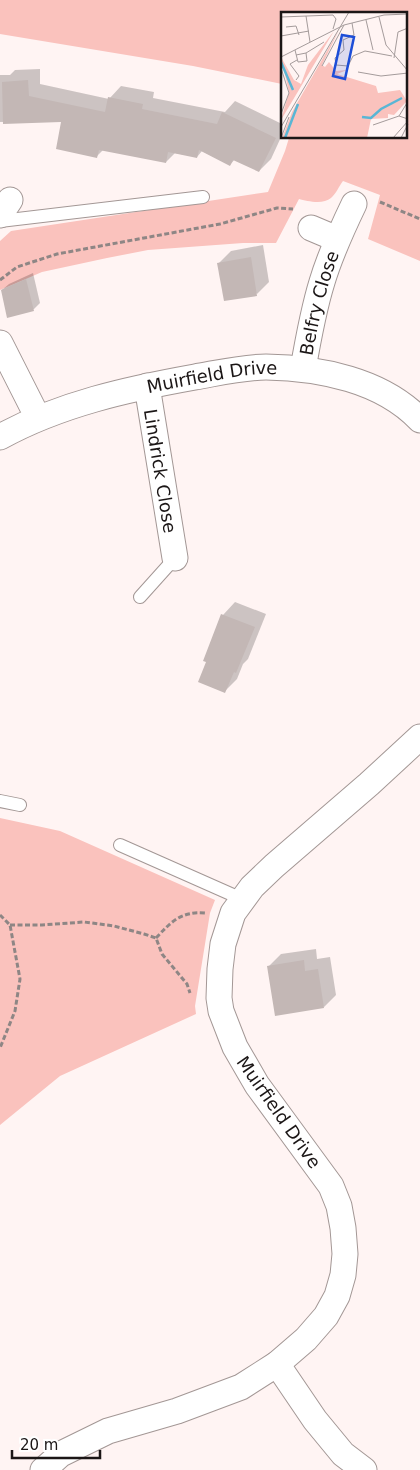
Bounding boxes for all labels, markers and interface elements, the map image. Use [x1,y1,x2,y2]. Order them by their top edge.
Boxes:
inset map [281,12,408,139]
street label: Belfry Close [295,247,343,357]
street label: Muirfield Drive [145,356,278,397]
street label: Lindrick Close [140,407,181,534]
street label: Muirfield Drive [233,1052,325,1172]
scale bar [12,1428,100,1460]
text: 20 m [20,1436,58,1454]

